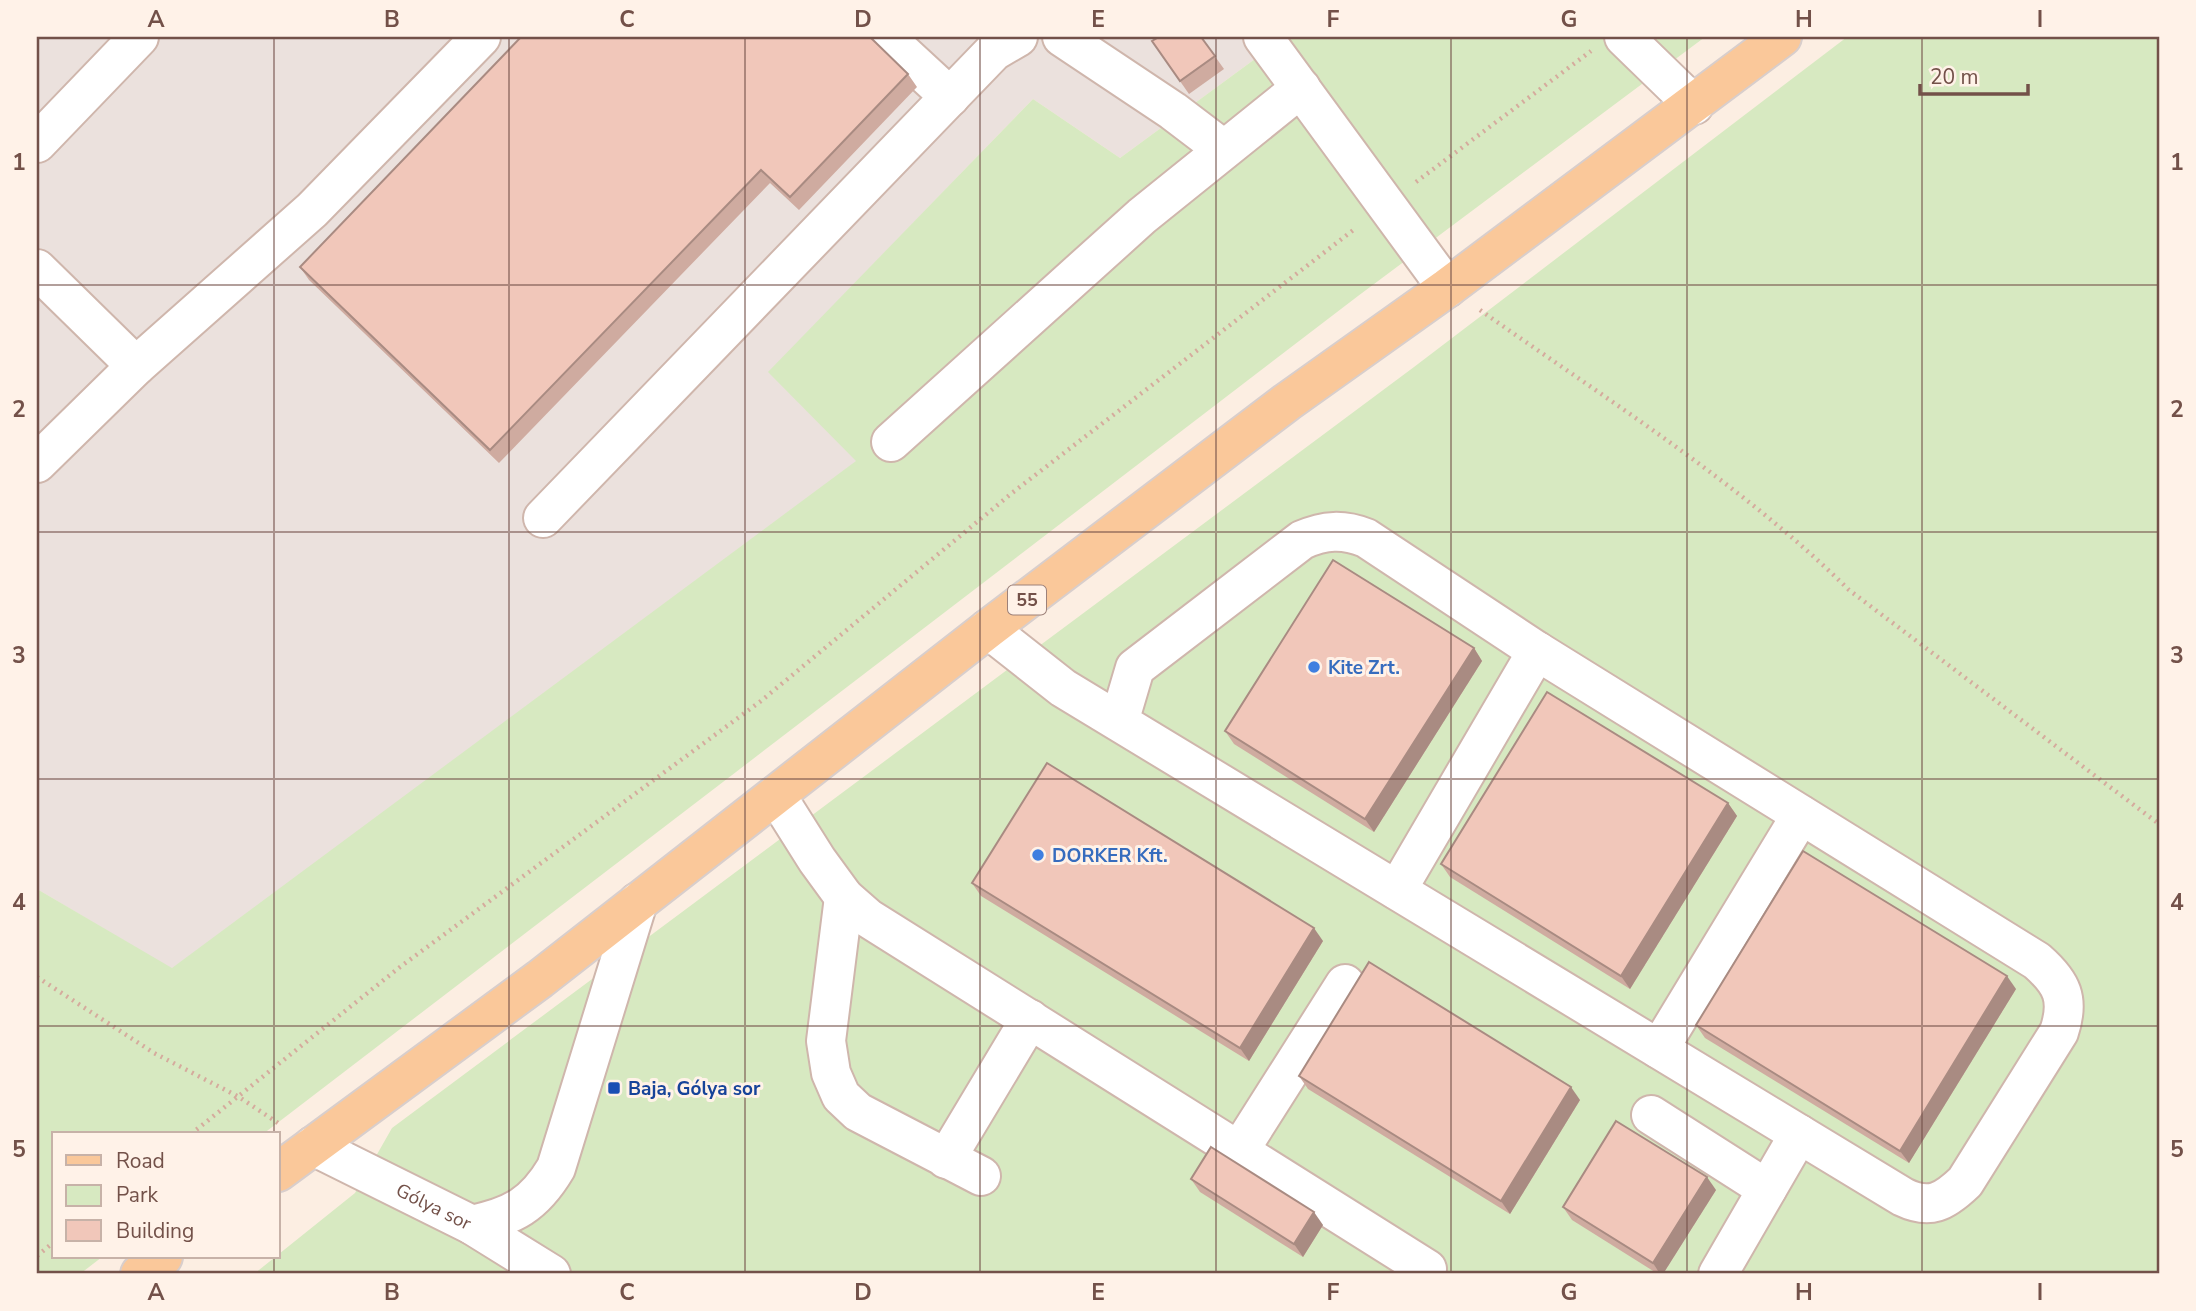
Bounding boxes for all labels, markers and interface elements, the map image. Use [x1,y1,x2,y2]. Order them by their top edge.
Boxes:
text: A [147,4,165,35]
text: B [384,4,400,35]
text: C [619,4,635,35]
text: D [854,4,872,35]
text: E [1091,4,1105,35]
text: F [1327,4,1340,35]
text: G [1561,4,1577,35]
text: H [1795,4,1813,35]
text: I [2037,4,2043,35]
scale bar [1920,52,2028,96]
text: 20 m [1930,63,1979,91]
text: 1 [12,147,26,178]
text: 1 [2170,147,2184,178]
text: 2 [12,394,26,425]
text: 2 [2170,394,2184,425]
road number: 55 [1008,586,1046,614]
text: 3 [12,640,26,671]
text: 3 [2170,640,2184,671]
place label: Kite Zrt. [1328,655,1400,681]
marker: Kite Zrt. [1306,659,1322,675]
place label: DORKER Kft. [1052,843,1168,869]
marker: DORKER Kft. [1030,847,1046,863]
text: 4 [12,887,26,918]
text: 4 [2170,887,2184,918]
place label: Baja, Gólya sor [628,1076,761,1102]
marker: Baja, Gólya sor [606,1080,622,1096]
legend [52,1132,280,1258]
text: 5 [12,1134,26,1165]
text: 5 [2170,1134,2184,1165]
text: Road [116,1147,165,1175]
street label: Gólya sor [391,1177,476,1237]
text: Park [116,1181,158,1209]
text: Building [116,1217,194,1245]
text: A [147,1277,165,1308]
text: B [384,1277,400,1308]
text: C [619,1277,635,1308]
text: D [854,1277,872,1308]
text: E [1091,1277,1105,1308]
text: F [1327,1277,1340,1308]
text: G [1561,1277,1577,1308]
text: H [1795,1277,1813,1308]
text: I [2037,1277,2043,1308]

